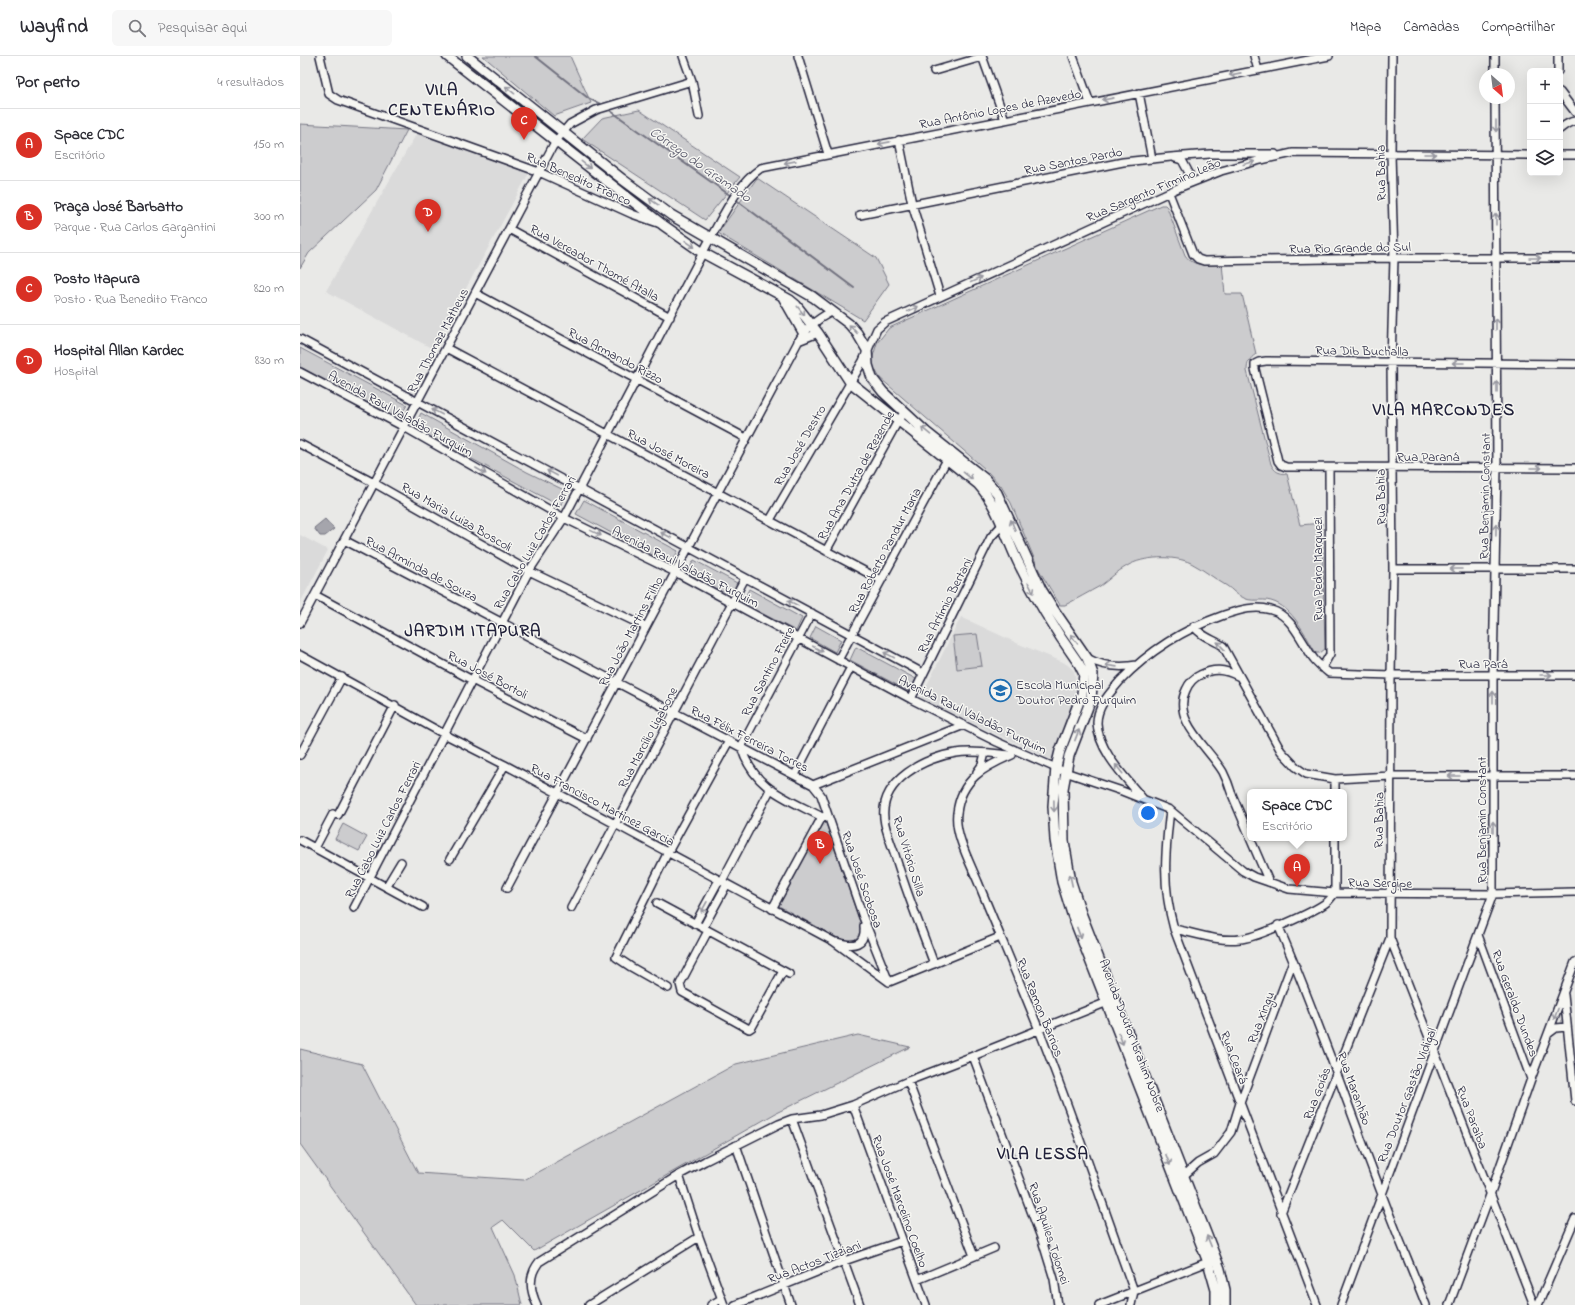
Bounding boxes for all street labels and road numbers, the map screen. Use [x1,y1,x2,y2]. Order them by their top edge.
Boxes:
street label: Rua Antônio Lopes de Azevedo [918,84,1083,134]
street label: Rua Santos Pardo [1023,143,1124,180]
street label: Rua Bahia [1372,145,1391,201]
street label: Rua Benedito Franco [523,148,634,211]
street label: Rua Sargento Firmino Leão [1083,153,1224,228]
street label: Rua Vereador Thomé Atalla [526,220,662,307]
street label: Rua Rio Grande do Sul [1289,238,1411,259]
street label: Rua Thomaz Matheus [403,285,474,397]
street label: Rua Armando Rizzo [565,323,666,389]
street label: Rua Dib Buchalla [1315,341,1409,362]
street label: Avenida Raul Valadão Furquim [324,366,476,462]
street label: Rua José Destro [769,401,831,490]
street label: Rua Ana Dutra de Rezende [813,407,900,544]
street label: Rua José Moreira [623,424,713,484]
street label: Rua Benjamin Constant [1475,432,1496,560]
street label: Rua Paraná [1397,448,1460,467]
street label: Rua Bahia [1372,469,1391,525]
street label: Rua Cabo Luiz Carlos Ferrari [489,472,581,613]
street label: Rua Maria Luiza Boscoli [397,478,515,557]
street label: Rua Roberto Pandur Maria [844,484,927,617]
street label: Rua Pedro Marquezi [1309,517,1328,621]
street label: Avenida Raul Valadão Furquim [608,522,762,613]
street label: Rua Arminda de Souza [362,532,481,607]
street label: Rua Artímio Bertani [913,555,978,657]
street label: Rua João Martins Filho [594,573,669,690]
street label: Rua Santino Freire [737,623,800,720]
street label: Rua José Bortoli [444,646,531,704]
street label: Rua Pará [1458,655,1508,674]
street label: Avenida Raul Valadão Furquim [895,671,1050,760]
street label: Rua Marcílio Ligabone [614,684,684,792]
street label: Rua Félix Ferreira Torres [687,701,812,778]
street label: Rua Benjamin Constant [1473,756,1492,883]
street label: Rua Cabo Luiz Carlos Ferrari [340,758,426,902]
street label: Rua Francisco Martinez Garcia [527,759,678,852]
street label: Rua Bahia [1370,792,1389,848]
street label: Rua Vitório Silla [887,814,930,899]
street label: Rua José Scobosa [836,828,887,931]
street label: Rua Sergipe [1348,873,1412,895]
street label: Rua Geraldo Dundes [1486,947,1543,1060]
street label: Rua Ramon Barrios [1011,955,1068,1060]
street label: Avenida Doutor Ibrahim Nobre [1094,956,1170,1115]
street label: Rua Xingu [1243,989,1281,1047]
street label: Rua Doutor Gastão Vidigal [1373,1025,1443,1166]
street label: Rua Ceará [1215,1028,1253,1087]
street label: Rua Maranhão [1332,1049,1376,1128]
street label: Rua Goiás [1299,1064,1336,1123]
street label: Rua Paraíba [1451,1083,1492,1152]
street label: Rua José Marcelino Coelho [867,1132,933,1271]
street label: Rua Aquiles Tolomei [1023,1180,1074,1287]
street label: Rua Actos Tizziani [765,1236,864,1289]

